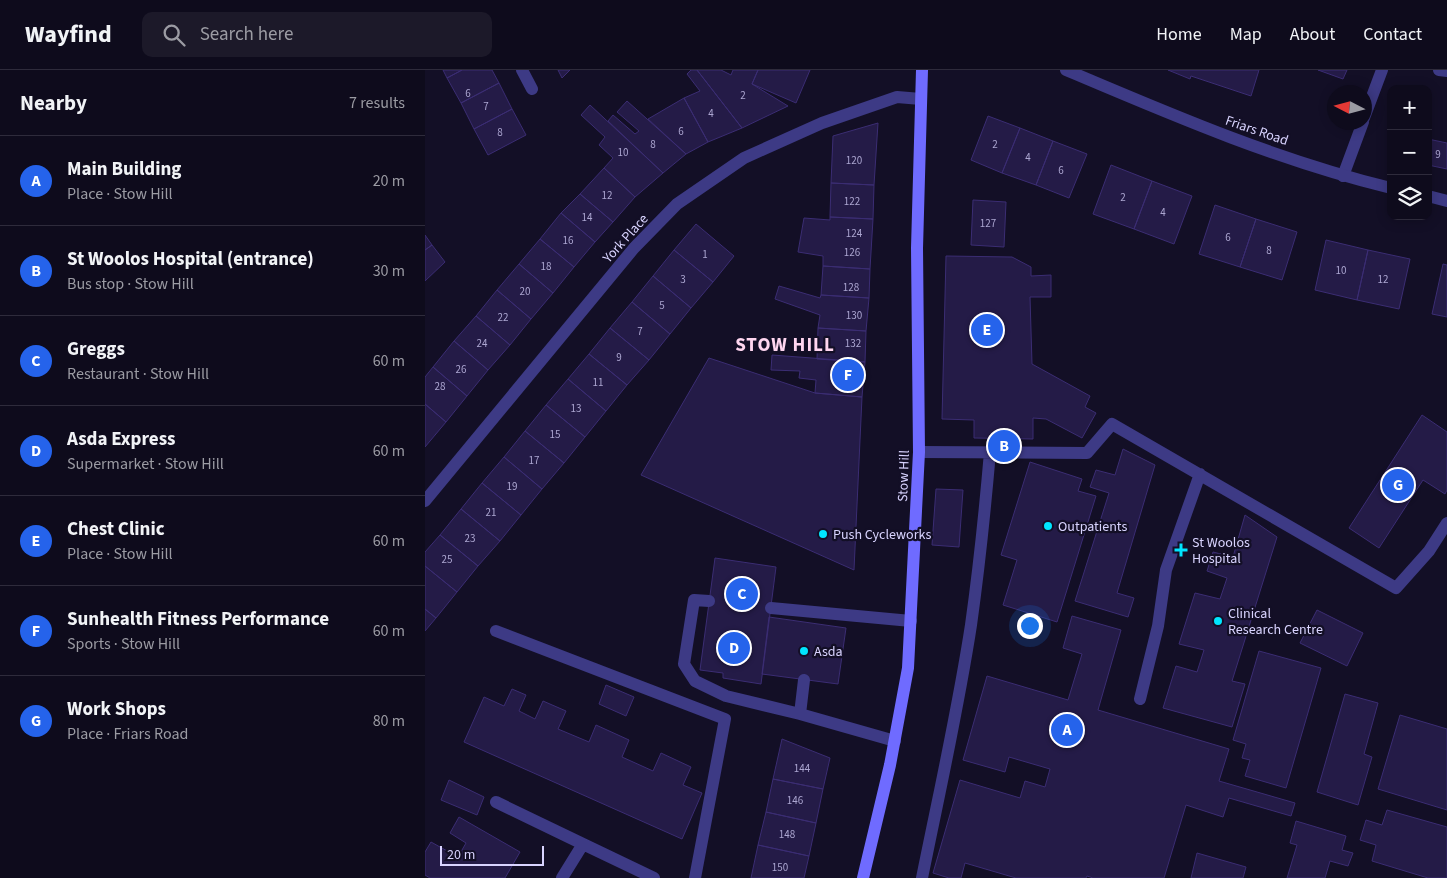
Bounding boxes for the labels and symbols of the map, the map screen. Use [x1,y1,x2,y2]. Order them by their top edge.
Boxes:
north arrow [1327,85,1372,130]
house number: 6 [465,86,471,101]
house number: 2 [740,88,746,103]
house number: 7 [483,99,489,114]
house number: 4 [708,106,714,121]
street label: Friars Road [1222,111,1291,151]
house number: 6 [678,124,684,139]
house number: 8 [497,125,503,140]
house number: 8 [650,137,656,152]
house number: 2 [992,137,998,152]
house number: 10 [618,145,628,160]
house number: 9 [1435,147,1441,162]
house number: 4 [1025,150,1031,165]
house number: 120 [846,153,862,168]
house number: 6 [1058,163,1064,178]
house number: 12 [602,188,612,203]
house number: 2 [1120,190,1126,205]
house number: 122 [844,194,860,209]
house number: 4 [1160,205,1166,220]
house number: 14 [582,210,593,225]
street label: York Place [598,210,653,268]
house number: 127 [980,216,996,231]
house number: 124 [846,226,863,241]
house number: 6 [1225,230,1231,245]
house number: 16 [563,233,574,248]
house number: 8 [1266,243,1272,258]
house number: 126 [844,245,861,260]
house number: 1 [702,247,708,262]
house number: 18 [541,259,552,274]
house number: 10 [1336,263,1346,278]
house number: 3 [680,272,686,287]
house number: 12 [1378,272,1388,287]
house number: 128 [843,280,860,295]
house number: 20 [520,284,530,299]
house number: 5 [659,298,665,313]
house number: 130 [846,308,862,323]
house number: 22 [498,310,508,325]
pin: E [971,311,1003,349]
house number: 7 [637,324,643,339]
district label: STOW HILL [735,332,835,359]
house number: 24 [477,336,488,351]
house number: 132 [845,336,861,351]
house number: 9 [616,350,622,365]
pin: F [832,356,864,394]
house number: 26 [456,362,467,377]
house number: 11 [593,375,603,390]
house number: 28 [435,379,446,394]
house number: 13 [571,401,581,416]
house number: 15 [550,427,560,442]
pin: B [988,427,1020,465]
street label: Stow Hill [893,449,915,502]
house number: 17 [529,453,539,468]
pin: G [1382,466,1414,504]
house number: 19 [507,479,517,494]
house number: 21 [486,505,496,520]
place label: Outpatients [1058,517,1127,537]
marker: Outpatients [1042,520,1054,532]
place label: Push Cycleworks [833,525,931,545]
marker: Push Cycleworks [817,528,829,540]
house number: 23 [465,531,475,546]
place label: St Woolos Hospital [1192,533,1250,569]
marker: St Woolos Hospital [1174,543,1188,557]
house number: 25 [442,552,452,567]
pin: C [726,575,758,613]
place label: Clinical Research Centre [1228,604,1323,640]
your location [1017,613,1043,639]
marker: Clinical Research Centre [1212,615,1224,627]
pin: D [718,629,750,667]
place label: Asda [814,642,843,662]
marker: Asda [798,645,810,657]
pin: A [1051,711,1083,749]
house number: 144 [794,761,811,776]
house number: 146 [787,793,804,808]
house number: 148 [779,827,796,842]
scale bar [440,843,544,866]
house number: 150 [772,860,788,875]

